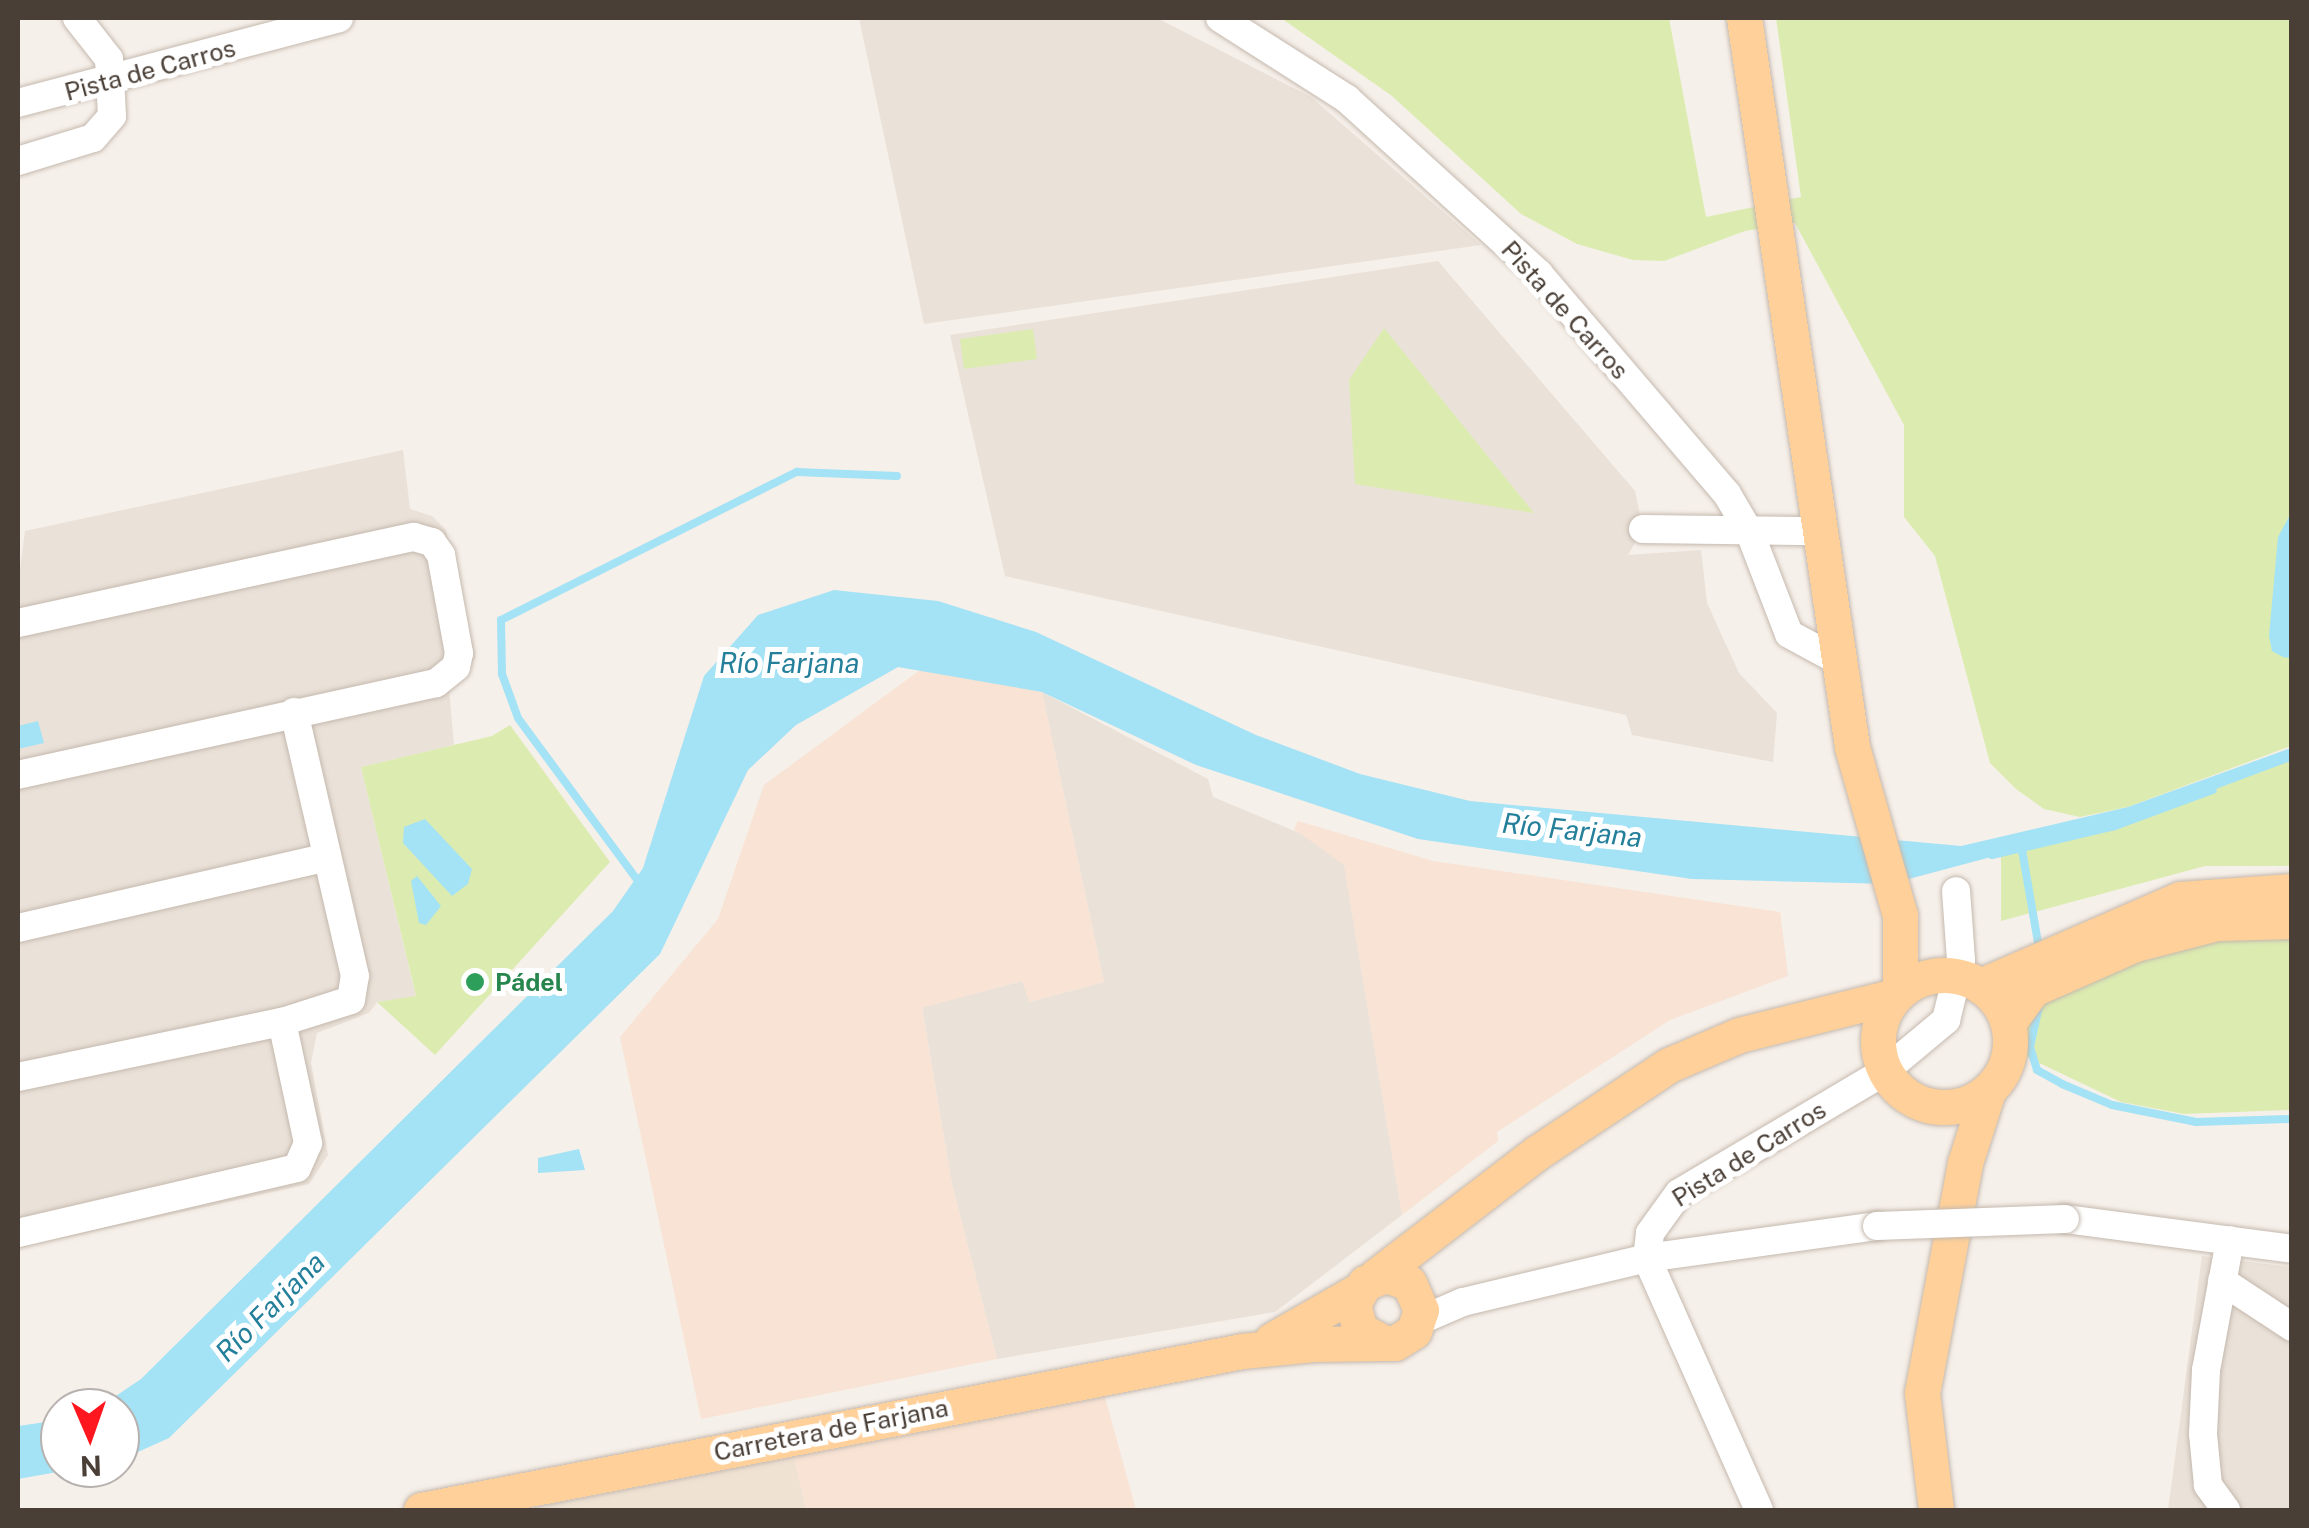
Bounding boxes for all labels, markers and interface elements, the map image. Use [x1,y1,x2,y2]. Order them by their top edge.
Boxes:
street label: Pista de Carros [61,33,239,107]
street label: Pista de Carros [1495,235,1635,385]
water label: Río Farjana [719,646,859,680]
water label: Río Farjana [1500,806,1644,854]
place label: Pádel [495,967,563,997]
marker: Pádel [464,971,486,993]
street label: Pista de Carros [1666,1095,1832,1213]
water label: Río Farjana [208,1245,332,1369]
north arrow [40,1388,140,1488]
street label: Carretera de Farjana [711,1393,951,1467]
text: N [79,1450,103,1483]

